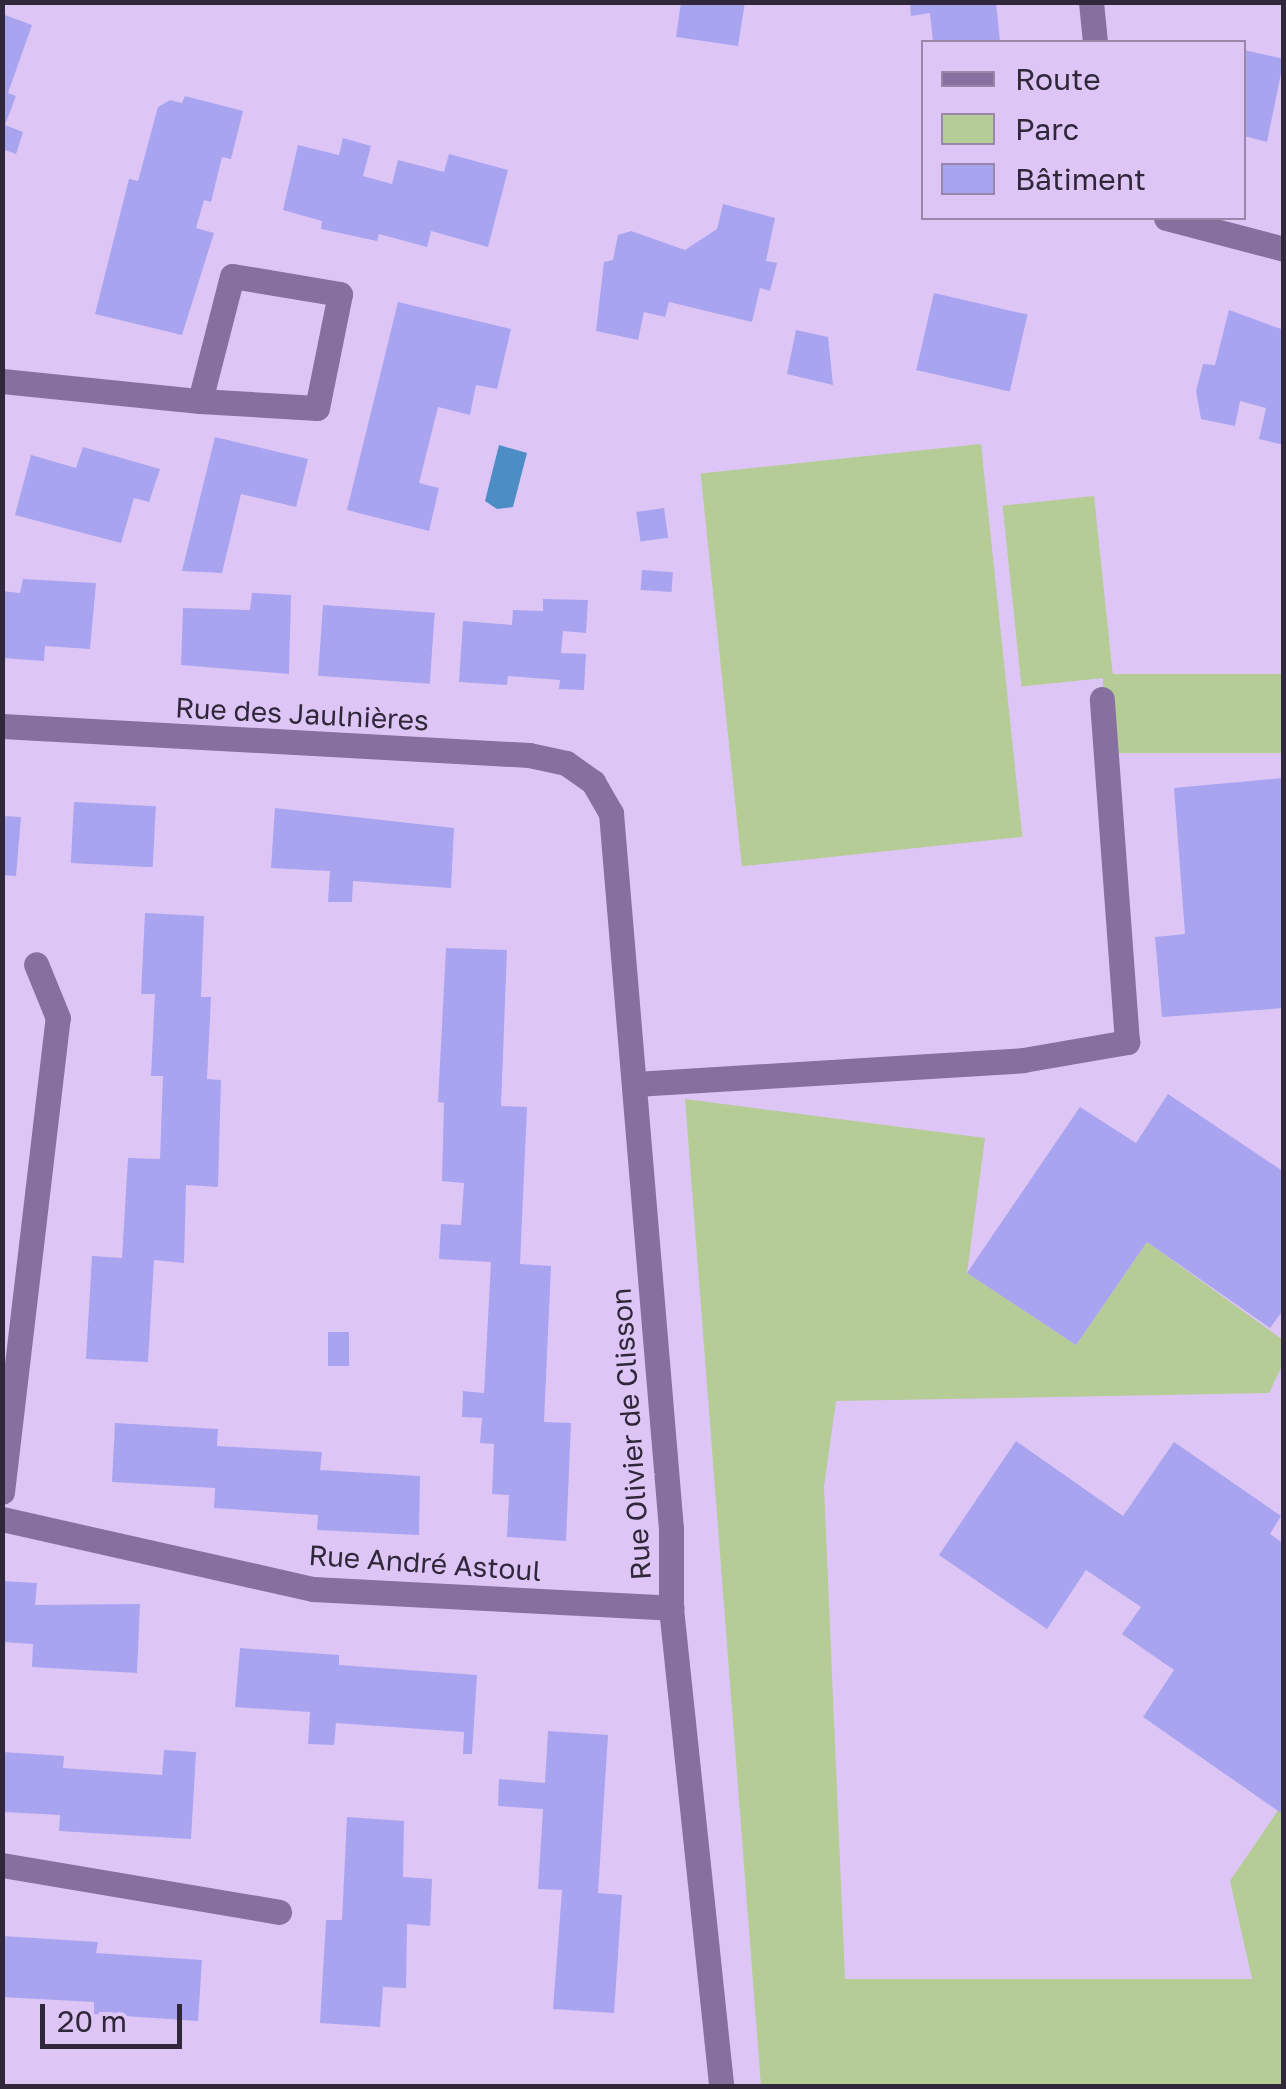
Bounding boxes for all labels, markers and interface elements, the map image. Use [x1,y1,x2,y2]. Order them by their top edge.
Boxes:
legend [921,40,1246,220]
text: Route [1015,61,1101,97]
text: Parc [1015,111,1079,147]
text: Bâtiment [1015,161,1146,197]
street label: Rue des Jaulnières [174,691,430,737]
street label: Rue Olivier de Clisson [604,1287,658,1581]
street label: Rue André Astoul [308,1538,542,1588]
scale bar [45,1984,188,2046]
text: 20 m [57,2003,127,2039]

